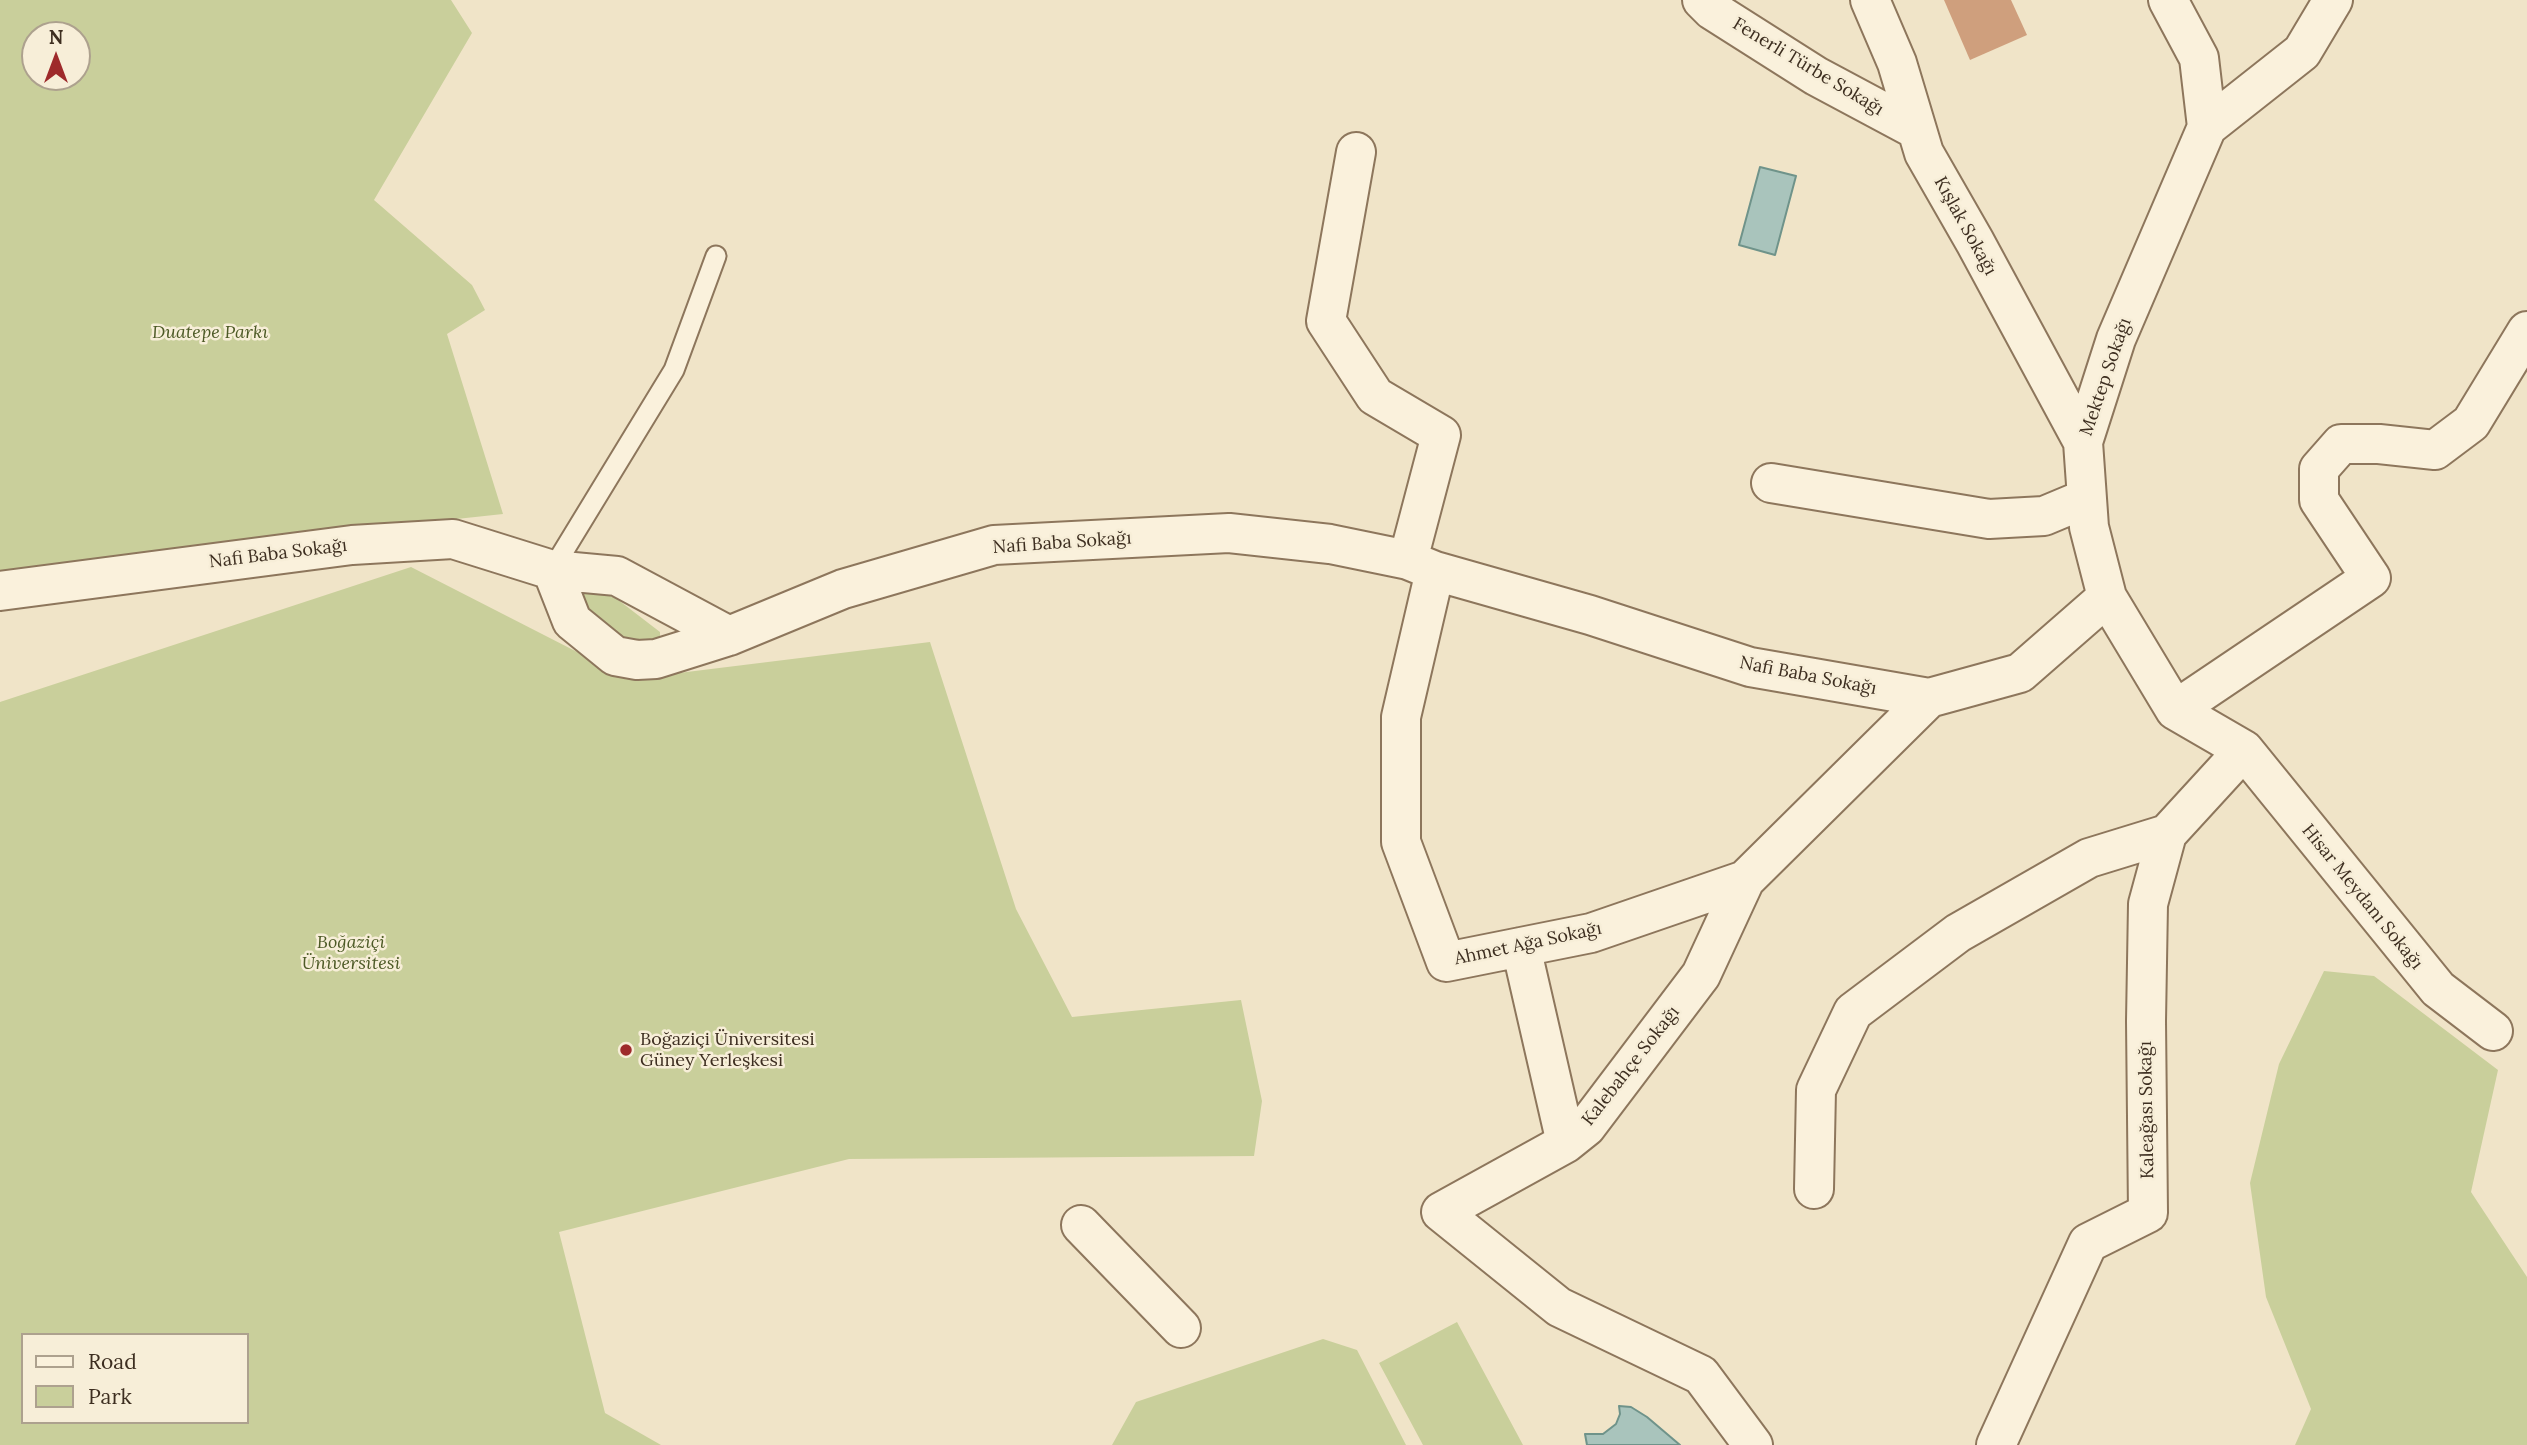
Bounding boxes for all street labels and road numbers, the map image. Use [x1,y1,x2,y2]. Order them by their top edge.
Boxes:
street label: Fenerli Türbe Sokağı [1729,13,1887,121]
street label: Kışlak Sokağı [1929,173,2001,279]
street label: Mektep Sokağı [2076,315,2136,439]
street label: Nafi Baba Sokağı [992,527,1132,559]
street label: Nafi Baba Sokağı [208,535,348,573]
street label: Nafi Baba Sokağı [1738,652,1878,700]
street label: Hisar Meydanı Sokağı [2297,820,2427,974]
street label: Ahmet Ağa Sokağı [1452,918,1604,970]
street label: Kalebahçe Sokağı [1578,1002,1684,1130]
street label: Kaleağası Sokağı [2135,1041,2159,1179]

